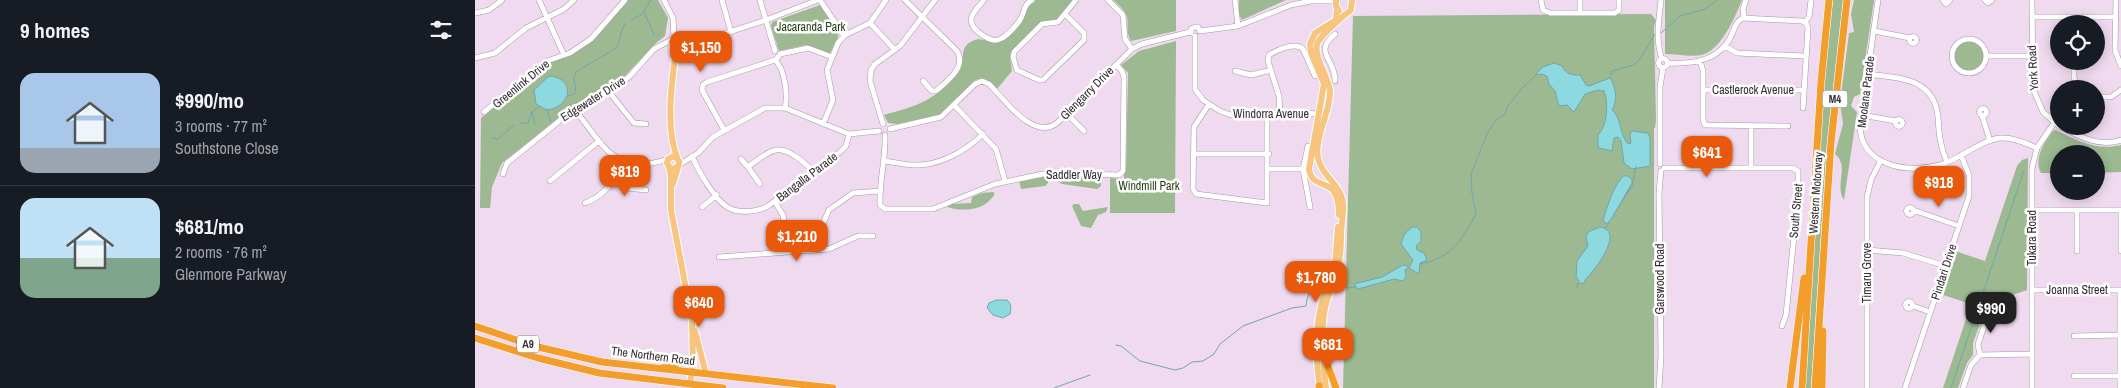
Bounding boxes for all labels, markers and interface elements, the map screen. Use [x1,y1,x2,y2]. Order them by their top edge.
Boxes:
map controls [2050,15,2105,200]
button: locate [2050,15,2105,70]
text: 9 homes [20,16,90,45]
icon: filters [427,16,455,44]
park label: Jacaranda Park [777,19,846,35]
pin: $1,150 [660,30,742,73]
text: $1,150 [681,36,721,58]
street label: York Road [2024,45,2042,91]
street label: Moolana Parade [1854,55,1878,129]
street label: Greenlink Drive [489,56,553,112]
street label: Glengarry Drive [1057,63,1117,123]
street label: Edgewater Drive [558,73,628,125]
button: + [2050,80,2105,135]
street label: Castlerock Avenue [1712,82,1794,98]
text: $990/mo [175,86,244,115]
road number: M4 [1823,90,1847,108]
icon: home [60,93,120,153]
street label: Windorra Avenue [1233,106,1309,122]
text: 3 rooms · 77 m² [175,115,267,137]
pin: $641 [1677,136,1737,178]
text: Southstone Close [175,137,279,159]
text: $641 [1692,141,1722,163]
button: − [2050,145,2105,200]
street label: Bangalla Parade [773,149,841,205]
street label: Western Motorway [1805,152,1827,234]
pin: $819 [595,154,655,197]
text: $819 [610,160,640,182]
pin: $918 [1909,166,1969,208]
street label: Saddler Way [1046,167,1102,183]
text: $918 [1924,171,1954,193]
park label: Windmill Park [1118,178,1180,194]
street label: South Street [1786,183,1806,239]
street label: Tukara Road [2024,210,2040,266]
text: $681/mo [175,212,244,241]
icon: home [60,218,120,278]
pin: $1,210 [756,220,838,262]
text: $1,210 [777,225,817,247]
text: 2 rooms · 76 m² [175,241,267,263]
street label: Pindari Drive [1927,242,1961,302]
street label: Garswood Road [1652,243,1668,315]
street label: Timaru Grove [1859,243,1875,303]
pin: $1,780 [1275,260,1357,303]
text: Glenmore Parkway [175,263,287,285]
text: $1,780 [1296,266,1336,288]
street label: Joanna Street [2046,282,2108,298]
pin: $640 [669,286,729,328]
text: $640 [684,291,714,313]
pin: $990 [1961,292,2021,334]
text: $990 [1976,297,2006,319]
pin: $681 [1298,328,1358,370]
text: $681 [1313,333,1343,355]
road number: A9 [517,336,539,352]
street label: The Northern Road [610,343,696,369]

